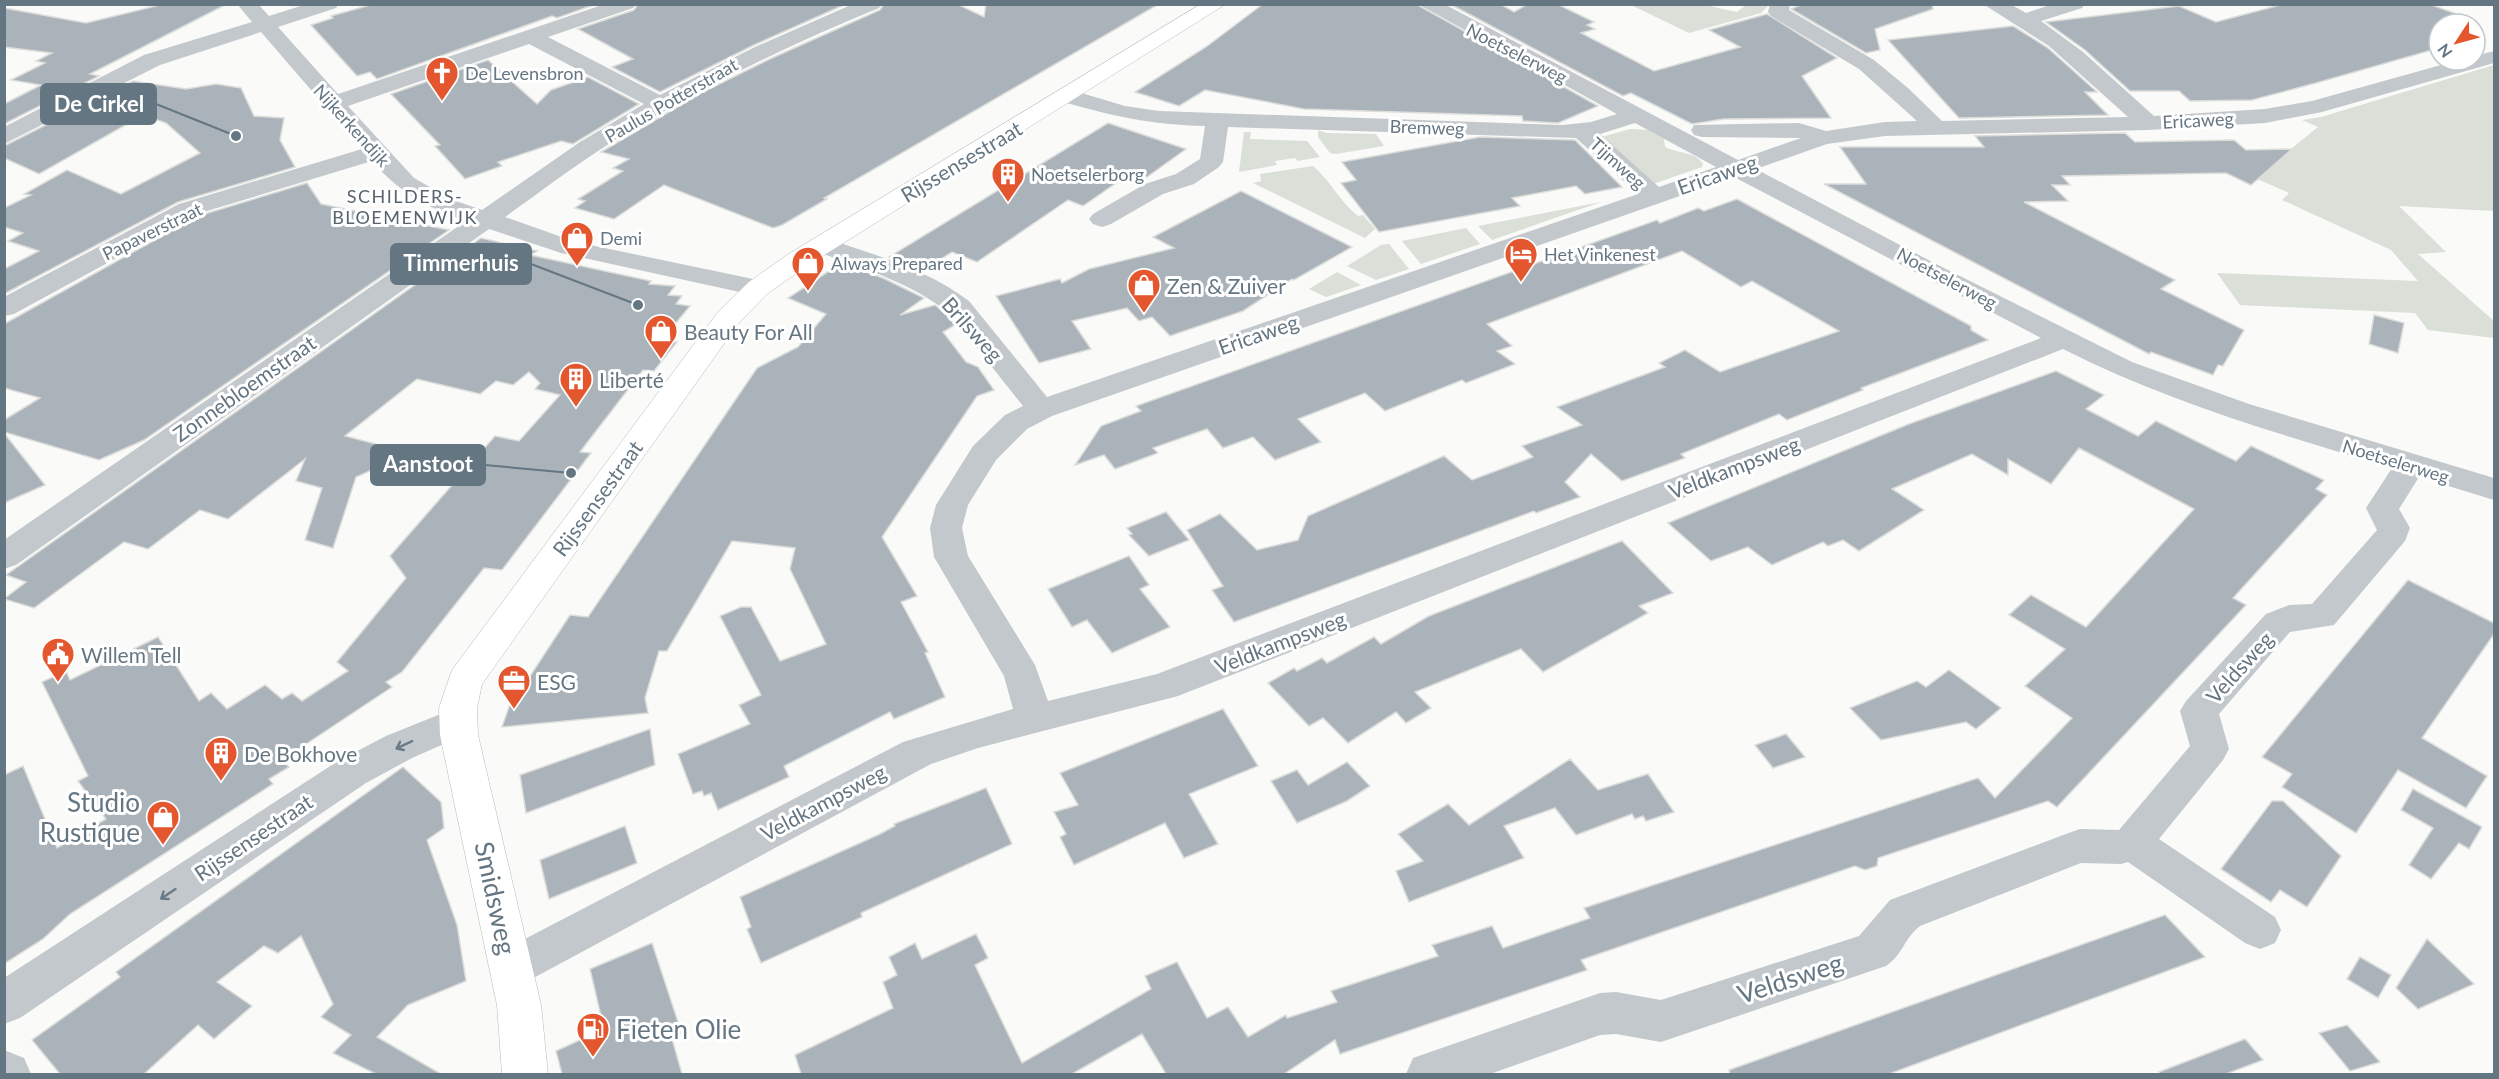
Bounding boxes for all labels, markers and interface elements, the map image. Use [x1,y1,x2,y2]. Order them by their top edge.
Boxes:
north arrow [2427,12,2487,72]
street label: Noetselerweg [1463,18,1571,88]
text: N [2433,41,2456,62]
street label: Paulus Potterstraat [601,53,742,147]
church icon: De Levensbron [424,55,460,102]
place label: De Levensbron [465,62,583,84]
street label: Nijkerkendijk [309,79,395,171]
callout: De Cirkel [41,84,156,124]
text: De Cirkel [54,90,144,117]
street label: Ericaweg [2162,107,2234,133]
street label: Rijssensestraat [896,115,1026,207]
street label: Bremweg [1389,115,1465,139]
street label: Tijmweg [1586,132,1650,194]
street label: Ericaweg [1674,149,1761,199]
building icon: Noetselerborg [990,156,1026,203]
place label: Noetselerborg [1031,163,1144,185]
district label: SCHILDERS- BLOEMENWIJK [332,185,478,228]
street label: Papaverstraat [99,197,206,265]
shop icon: Demi [559,220,595,267]
place label: Demi [600,227,642,249]
hotel icon: Het Vinkenest [1503,236,1539,283]
street label: Noetselerweg [1893,242,2001,314]
place label: Het Vinkenest [1544,243,1656,265]
callout: Timmerhuis [391,244,531,284]
shop icon: Always Prepared [790,245,826,292]
text: Timmerhuis [403,249,519,276]
place label: Always Prepared [831,252,963,274]
shop icon: Zen & Zuiver [1126,267,1162,314]
place label: Zen & Zuiver [1167,273,1286,298]
street label: Brilsweg [937,291,1009,367]
street label: Ericaweg [1215,309,1302,359]
shop icon: Beauty For All [643,313,679,360]
place label: Beauty For All [684,319,813,344]
street label: Zonnebloemstraat [168,329,320,446]
building icon: Liberté [558,361,594,408]
place label: Liberté [599,367,664,392]
street label: Veldkampsweg [1665,431,1803,503]
street label: Noetselerweg [2340,434,2452,488]
street label: Rijssensestraat [547,435,648,561]
callout: Aanstoot [371,445,485,485]
text: Aanstoot [382,450,474,477]
street label: Veldkampsweg [1211,606,1349,678]
street label: Veldsweg [2200,626,2278,708]
public building icon: Willem Tell [40,636,76,683]
place label: Willem Tell [81,642,182,667]
office icon: ESG [496,663,532,710]
place label: ESG [537,669,576,694]
building icon: De Bokhove [203,735,239,782]
one-way arrow [395,739,413,751]
place label: De Bokhove [244,741,357,766]
street label: Veldkampsweg [756,759,890,845]
place label: Studio Rustique [40,786,140,848]
street label: Rijssensestraat [189,788,317,886]
shop icon: Studio Rustique [145,799,181,846]
street label: Smidsweg [468,839,524,957]
one-way arrow [161,888,177,900]
street label: Veldsweg [1733,946,1847,1010]
fuel station icon: Fieten Olie [575,1011,611,1058]
place label: Fieten Olie [616,1013,741,1045]

